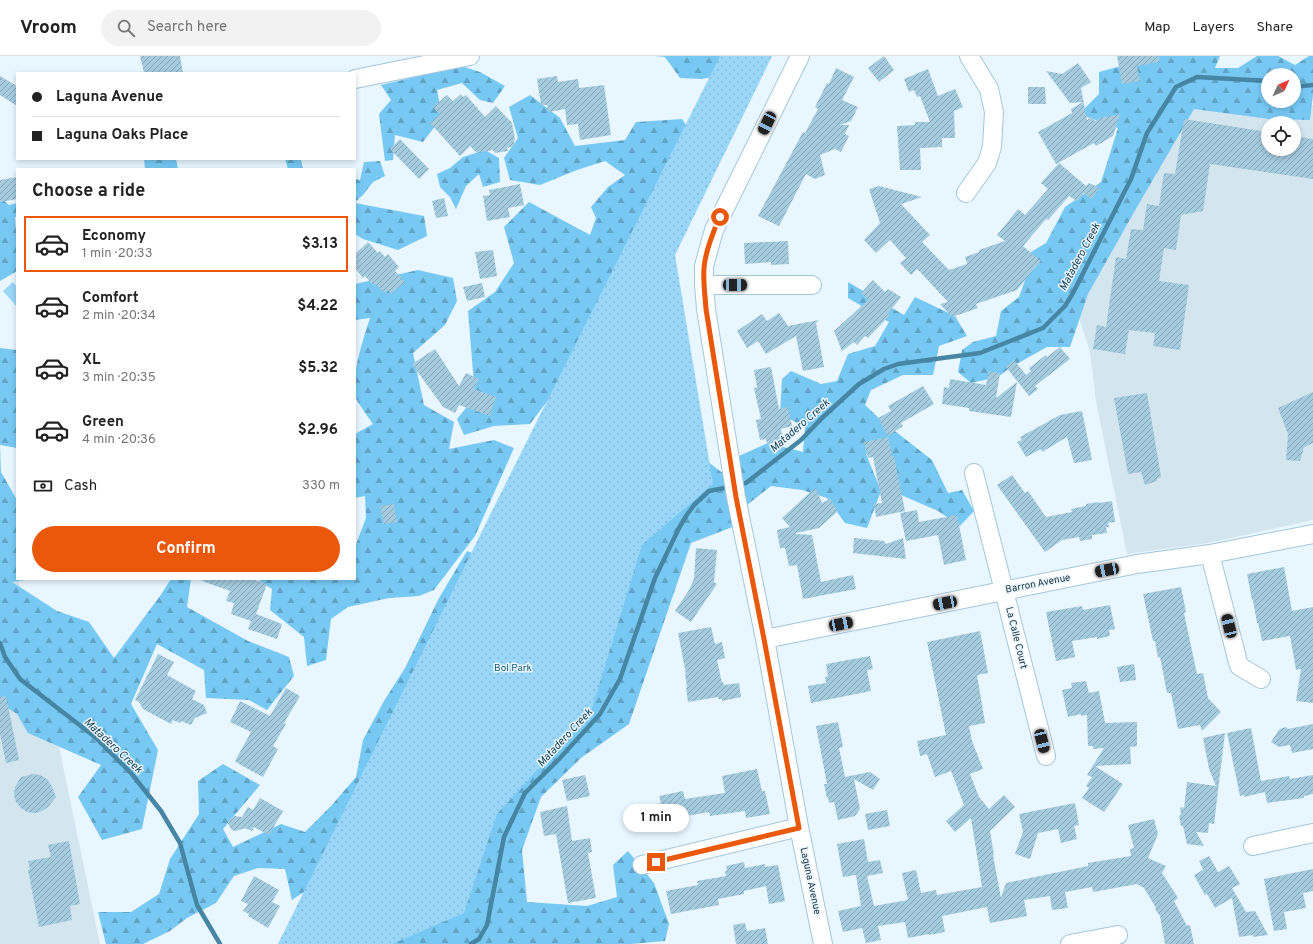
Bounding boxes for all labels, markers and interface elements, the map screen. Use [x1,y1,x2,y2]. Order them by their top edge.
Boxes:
search box [101,10,381,46]
text: Vroom [20,16,77,40]
icon: search [115,17,137,39]
text: Search here [147,18,227,37]
text: Map [1144,19,1170,36]
text: Layers [1192,19,1234,36]
text: Share [1256,19,1293,36]
north arrow [1261,68,1301,108]
map controls [1261,68,1301,156]
text: Laguna Avenue [56,88,163,107]
car [756,110,778,136]
button: locate [1261,116,1301,156]
text: Laguna Oaks Place [56,126,188,145]
text: Choose a ride [32,180,145,203]
route start [711,208,729,226]
water label: Matadero Creek [1056,220,1104,293]
icon: car [34,226,70,262]
text: Economy [82,227,146,246]
text: $3.13 [302,235,338,254]
text: 1 min · 20:33 [82,246,153,262]
car [723,279,747,291]
icon: car [34,288,70,324]
text: Comfort [82,289,139,308]
text: $4.22 [297,297,338,316]
text: 2 min · 20:34 [82,308,156,324]
icon: car [34,350,70,386]
text: XL [82,351,100,370]
text: $5.32 [298,359,338,378]
text: 3 min · 20:35 [82,370,156,386]
water label: Matadero Creek [767,396,833,456]
icon: car [34,412,70,448]
text: Green [82,413,124,432]
text: $2.96 [298,421,338,440]
text: 4 min · 20:36 [82,432,156,448]
icon: cash [32,475,54,497]
text: Cash [64,477,97,496]
text: 330 m [302,478,340,494]
button: Confirm [32,526,340,572]
car [1094,562,1120,578]
street label: Barron Avenue [1004,571,1072,597]
car [932,595,958,611]
street label: La Calle Court [1002,606,1030,671]
car [1220,613,1238,639]
car [828,616,854,632]
park label: Bol Park [494,662,532,675]
water label: Matadero Creek [534,706,596,770]
water label: Matadero Creek [81,715,145,777]
car [1033,728,1051,754]
callout: 1 min [623,804,689,832]
text: 1 min [640,810,672,826]
street label: Laguna Avenue [797,846,823,916]
route end [647,853,665,871]

